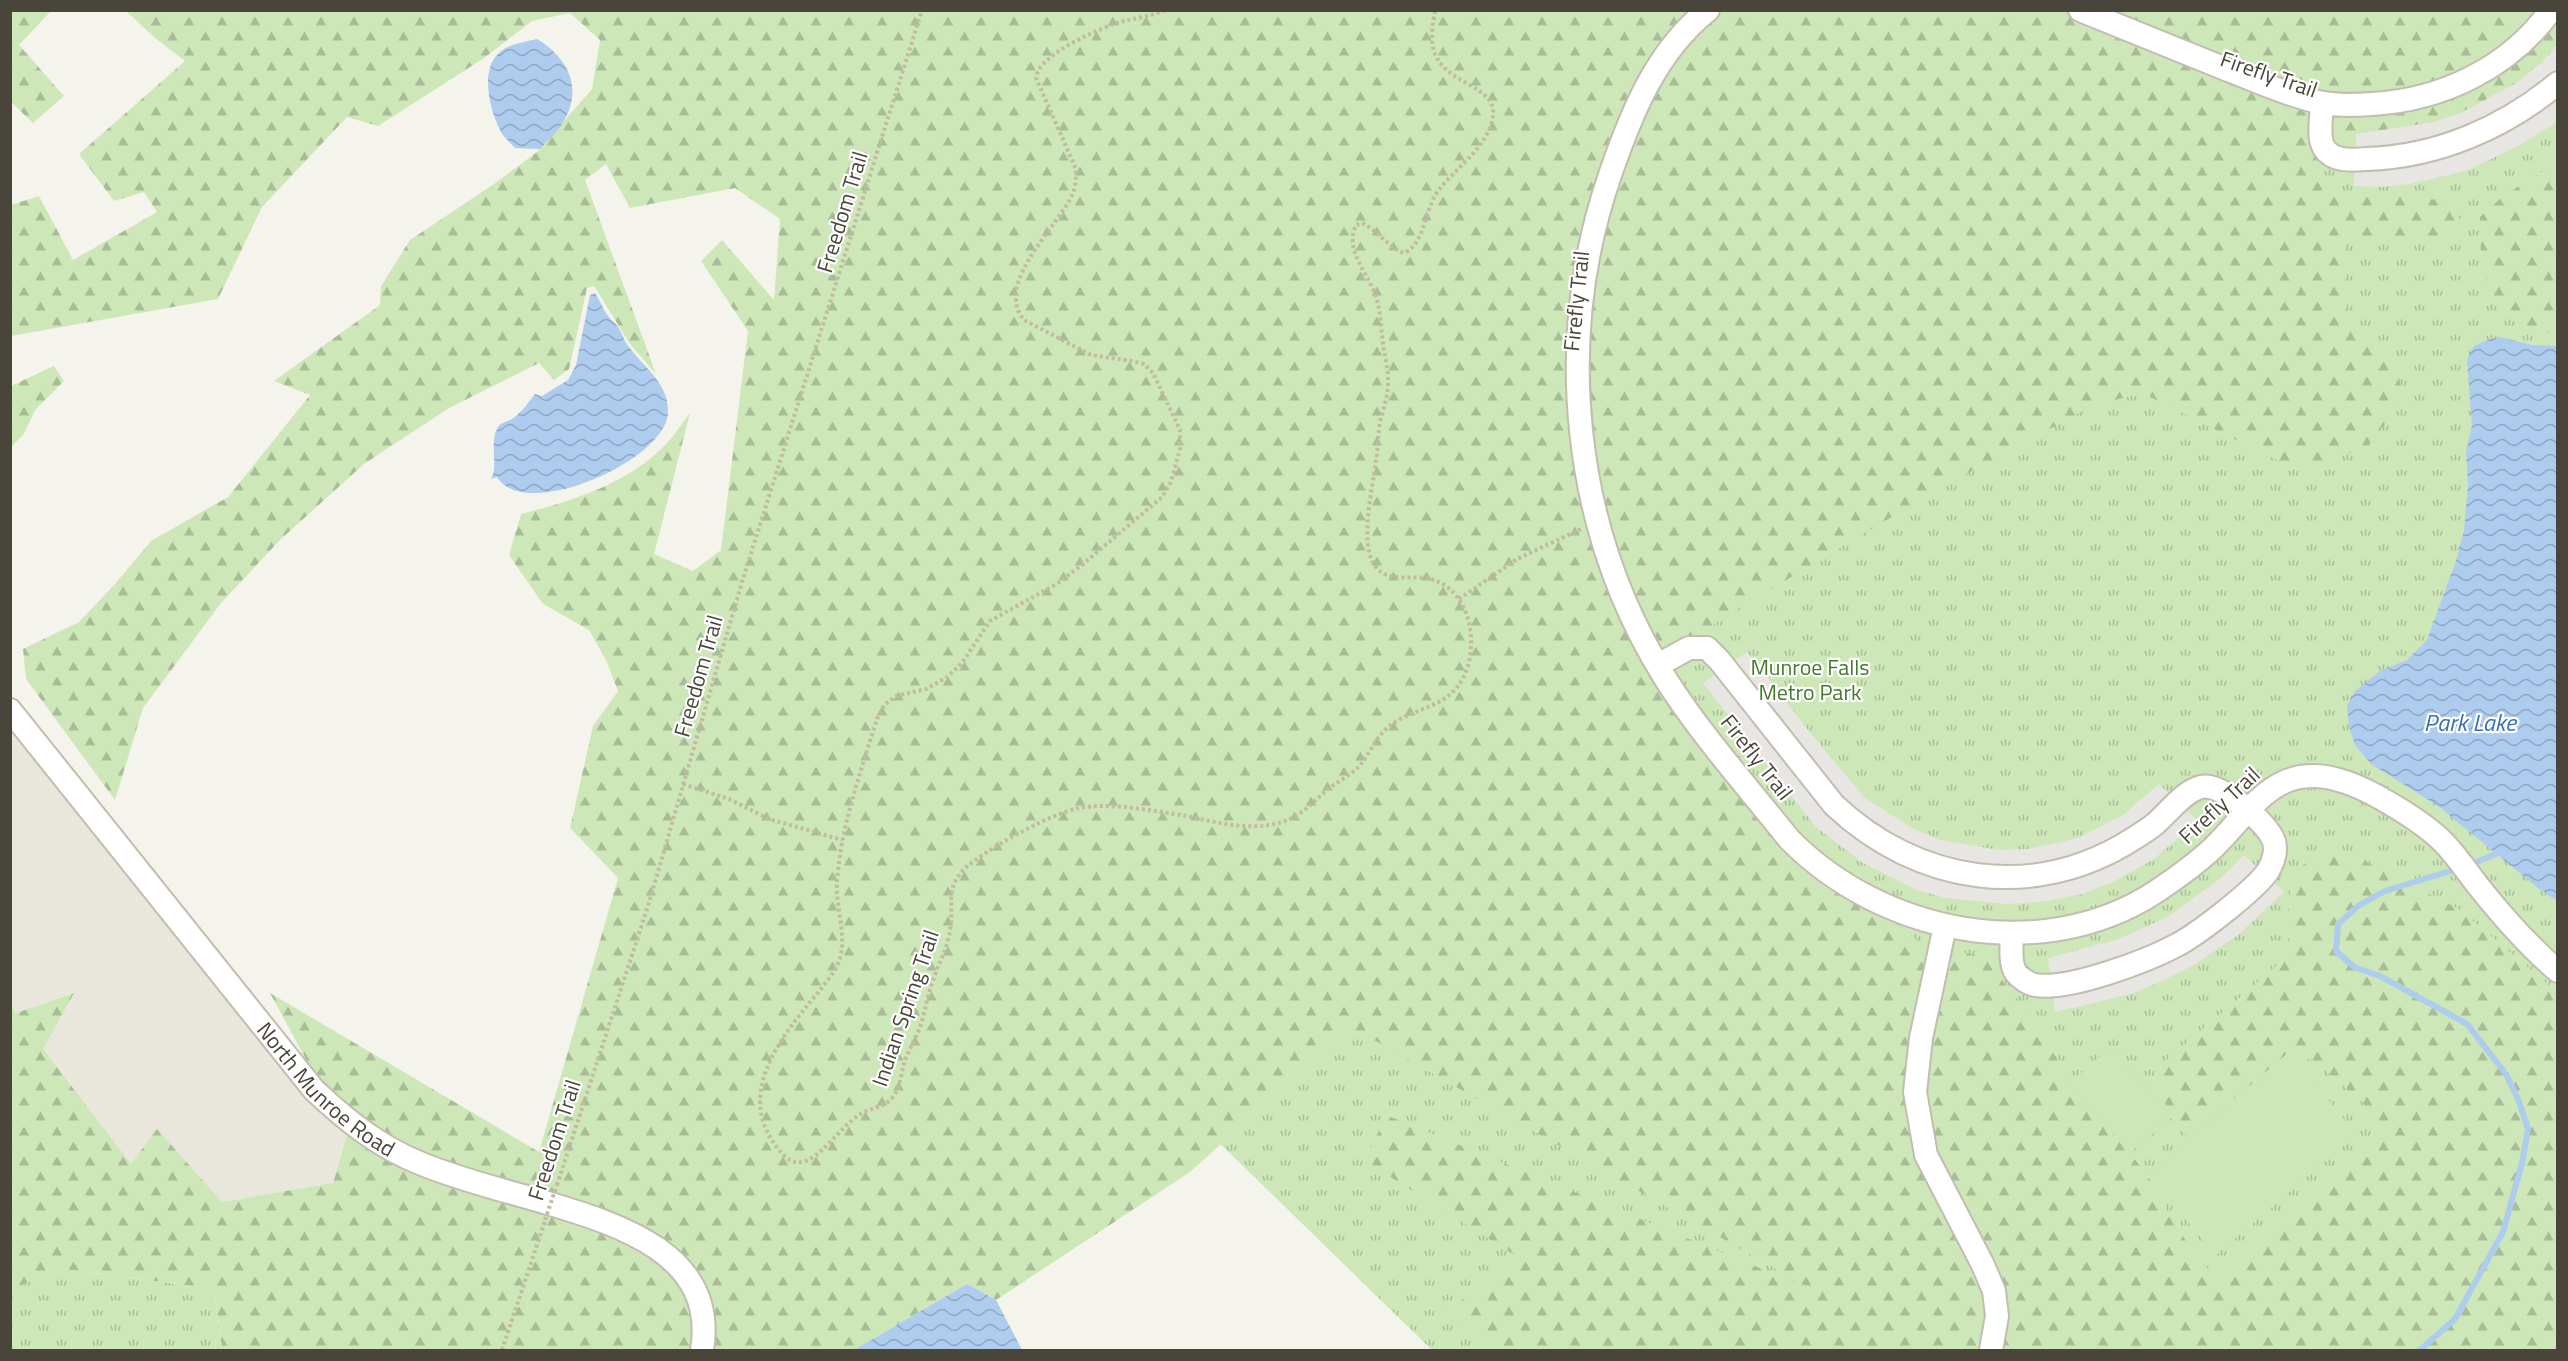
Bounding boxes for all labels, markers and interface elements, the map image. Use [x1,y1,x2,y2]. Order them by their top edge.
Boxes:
street label: Firefly Trail [2216,41,2322,107]
street label: Freedom Trail [807,147,877,277]
street label: Firefly Trail [1554,249,1598,353]
street label: Freedom Trail [664,611,732,741]
park label: Munroe Falls Metro Park [1750,650,1870,709]
water label: Park Lake [2424,704,2518,740]
street label: Firefly Trail [1713,707,1801,807]
street label: Firefly Trail [2170,758,2268,852]
street label: Indian Spring Trail [862,925,948,1091]
street label: North Munroe Road [249,1014,402,1165]
street label: Freedom Trail [518,1075,590,1205]

